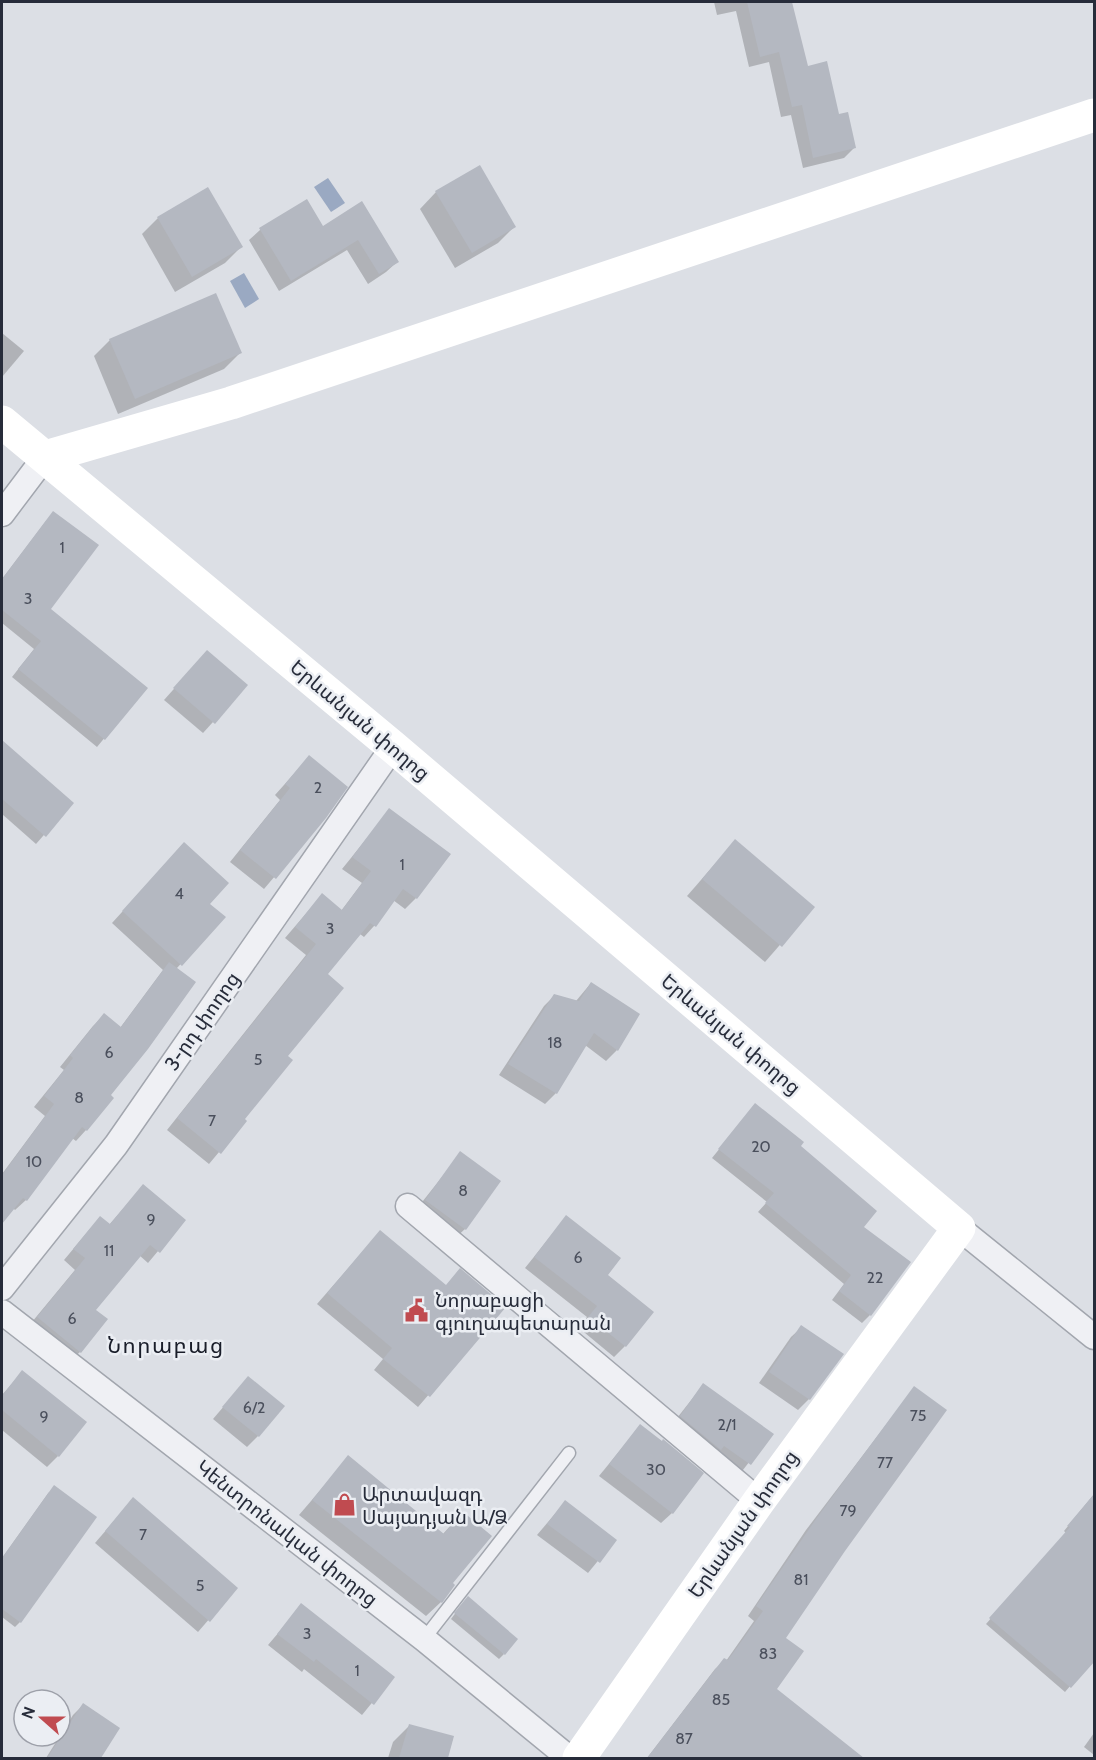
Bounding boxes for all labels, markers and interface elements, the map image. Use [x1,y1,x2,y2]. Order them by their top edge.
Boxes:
house number: 1 [59,538,65,557]
house number: 3 [24,589,32,608]
street label: Երևանյան փողոց [285,655,435,785]
house number: 2 [314,778,322,797]
house number: 1 [399,855,405,874]
house number: 4 [174,884,184,903]
house number: 3 [326,919,334,938]
street label: 3-րդ փողոց [159,967,245,1075]
street label: Երևանյան փողոց [656,969,806,1099]
house number: 18 [548,1033,562,1052]
house number: 6 [104,1043,114,1062]
house number: 5 [254,1050,262,1069]
house number: 8 [74,1088,84,1107]
house number: 7 [208,1111,216,1130]
house number: 20 [751,1137,771,1156]
house number: 10 [26,1152,42,1171]
house number: 8 [458,1181,468,1200]
house number: 9 [146,1210,156,1229]
house number: 11 [104,1241,114,1260]
house number: 6 [573,1248,583,1267]
house number: 22 [867,1268,883,1287]
place label: Նորաբացի գյուղապետարան [435,1288,611,1335]
public building icon: Նորաբացի գյուղապետարան [404,1298,430,1324]
house number: 6 [67,1309,77,1328]
district label: Նորաբաց [107,1332,225,1359]
house number: 6/2 [243,1398,265,1417]
house number: 75 [910,1406,926,1425]
house number: 9 [39,1407,49,1426]
house number: 2/1 [718,1415,736,1434]
street label: Երևանյան փողոց [683,1445,803,1603]
house number: 77 [877,1453,893,1472]
street label: Կենտրոնական փողոց [191,1455,383,1611]
house number: 30 [646,1460,666,1479]
place label: Արտավազդ Սայադյան Ա/Ձ [362,1482,508,1529]
shop icon: Արտավազդ Սայադյան Ա/Ձ [331,1492,357,1518]
house number: 79 [839,1501,857,1520]
house number: 7 [139,1525,147,1544]
house number: 81 [794,1570,808,1589]
house number: 5 [196,1576,204,1595]
house number: 3 [303,1624,311,1643]
house number: 83 [759,1644,777,1663]
house number: 1 [354,1661,360,1680]
north arrow [12,1688,72,1748]
house number: 85 [712,1690,730,1709]
text: N [18,1704,39,1721]
house number: 87 [675,1729,693,1748]

